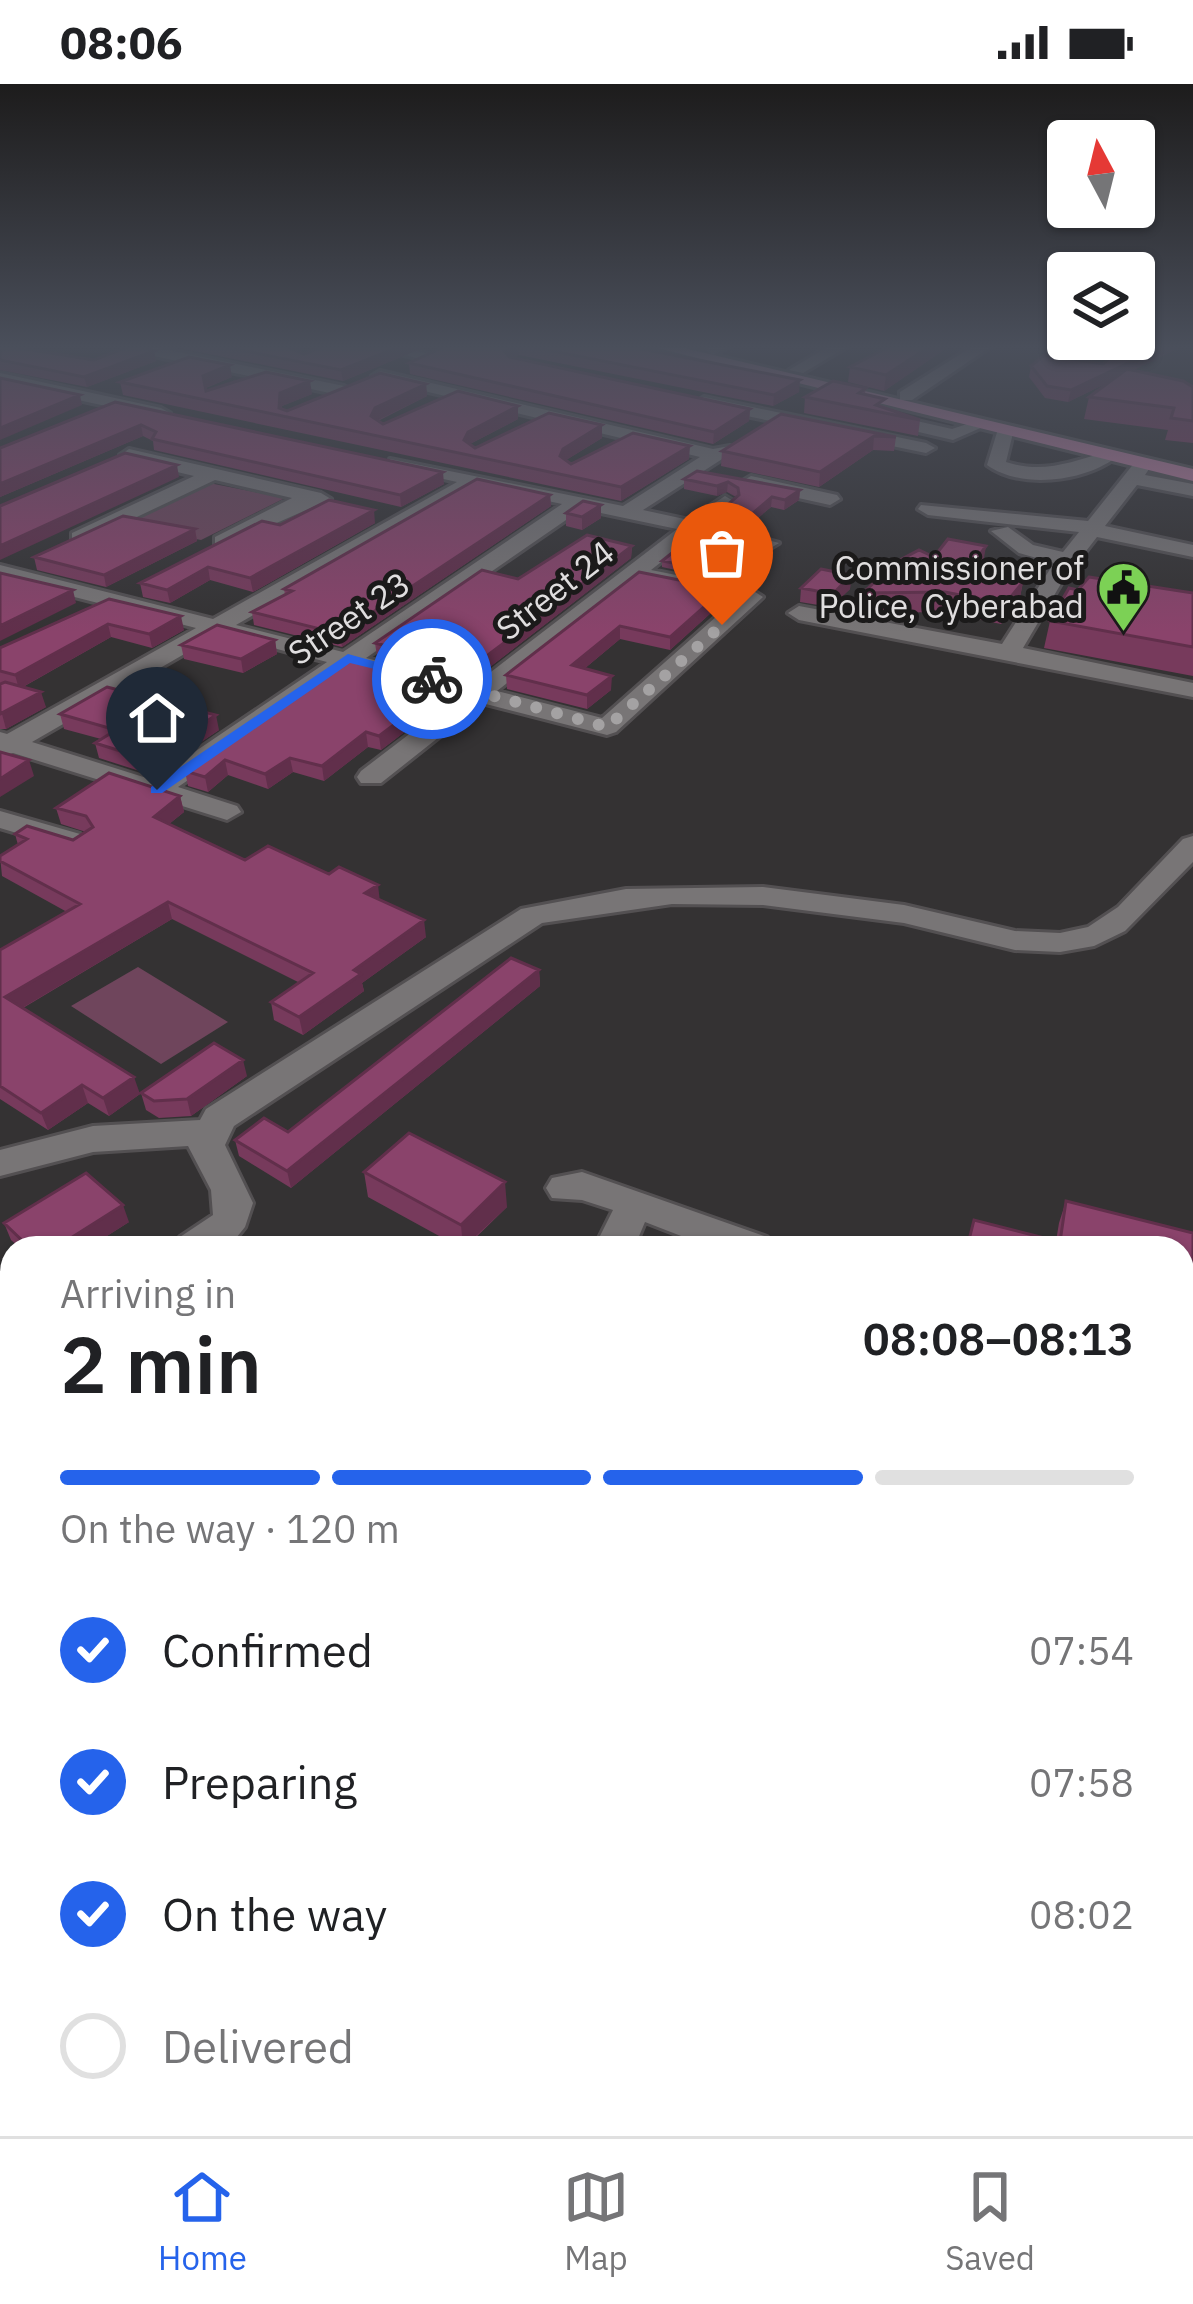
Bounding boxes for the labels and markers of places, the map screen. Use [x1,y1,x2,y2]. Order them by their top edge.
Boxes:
pin [671,502,773,625]
place label: Commissioner of Police, Cyberabad [819,546,1084,627]
public building icon: Commissioner of Police, Cyberabad [1095,559,1151,633]
pin [106,667,208,790]

